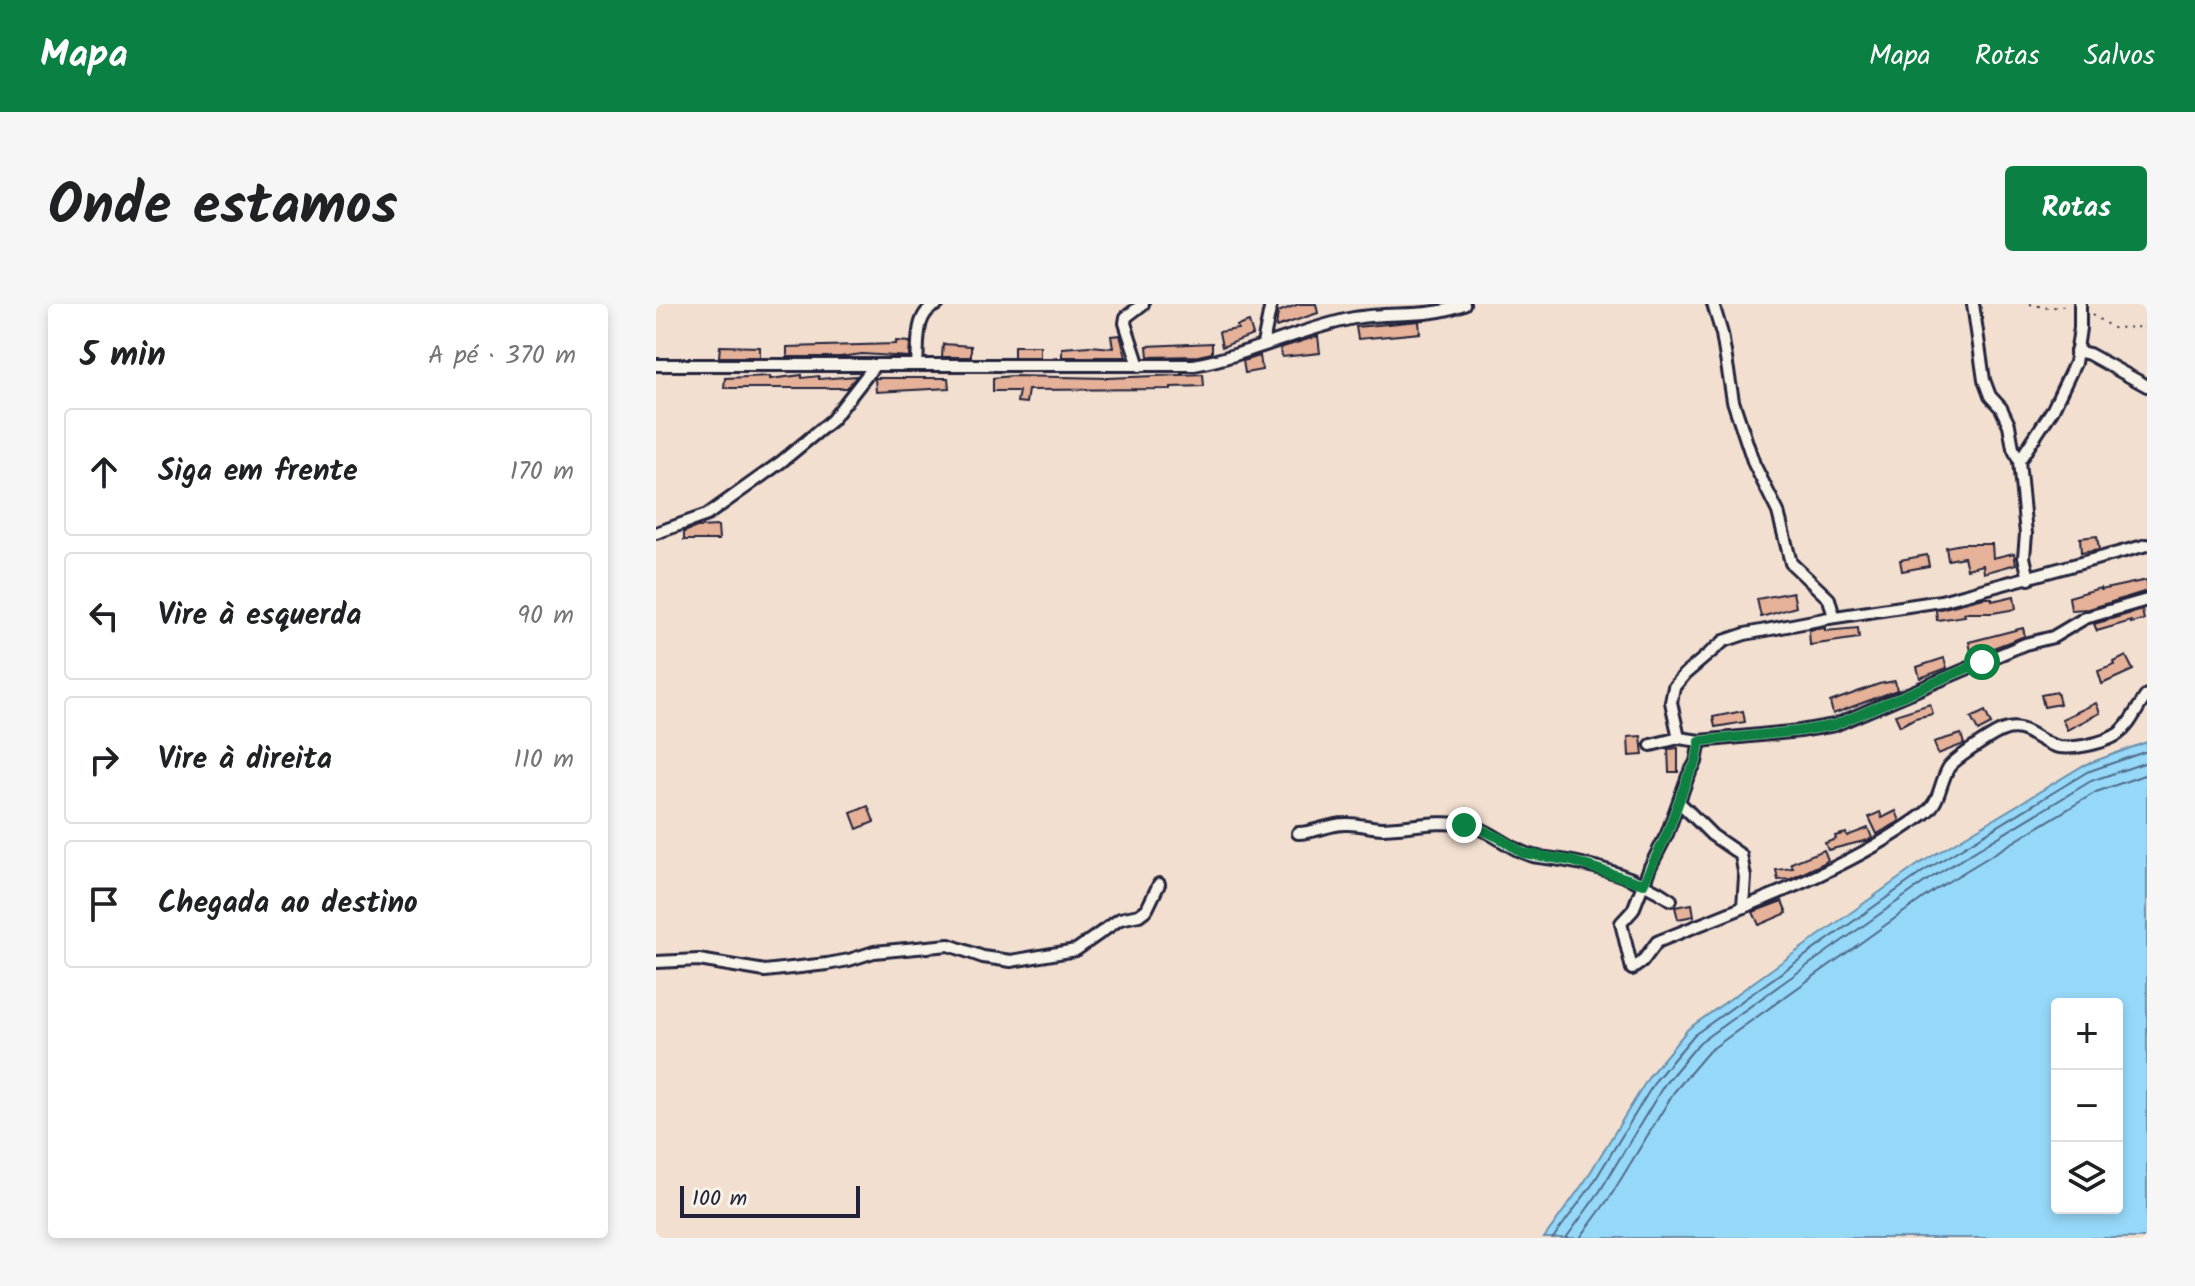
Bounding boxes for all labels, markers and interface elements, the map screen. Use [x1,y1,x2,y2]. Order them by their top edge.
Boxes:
text: Mapa [40,26,128,86]
text: Mapa [1869,34,1931,79]
text: Rotas [1975,34,2040,79]
text: Salvos [2084,34,2155,79]
text: Onde estamos [48,163,398,253]
button: Rotas [2005,166,2147,251]
text: 5 min [80,329,166,383]
text: A pé · 370 m [428,335,576,377]
text: Siga em frente [158,448,358,496]
icon: ahead [82,450,126,494]
text: 170 m [510,451,574,493]
text: Vire à esquerda [158,592,362,640]
icon: left [82,594,126,638]
text: 90 m [517,595,574,637]
route start [1964,644,2000,680]
text: Vire à direita [158,736,332,784]
icon: right [82,738,126,782]
text: 110 m [514,739,574,781]
route end [1446,807,1482,843]
text: Chegada ao destino [158,880,418,928]
icon: arrive [82,882,126,926]
map controls [2051,998,2123,1214]
button: + [2051,998,2123,1070]
button: − [2051,1070,2123,1142]
button: layers [2051,1142,2123,1214]
scale bar [680,1182,860,1218]
text: 100 m [692,1182,747,1217]

